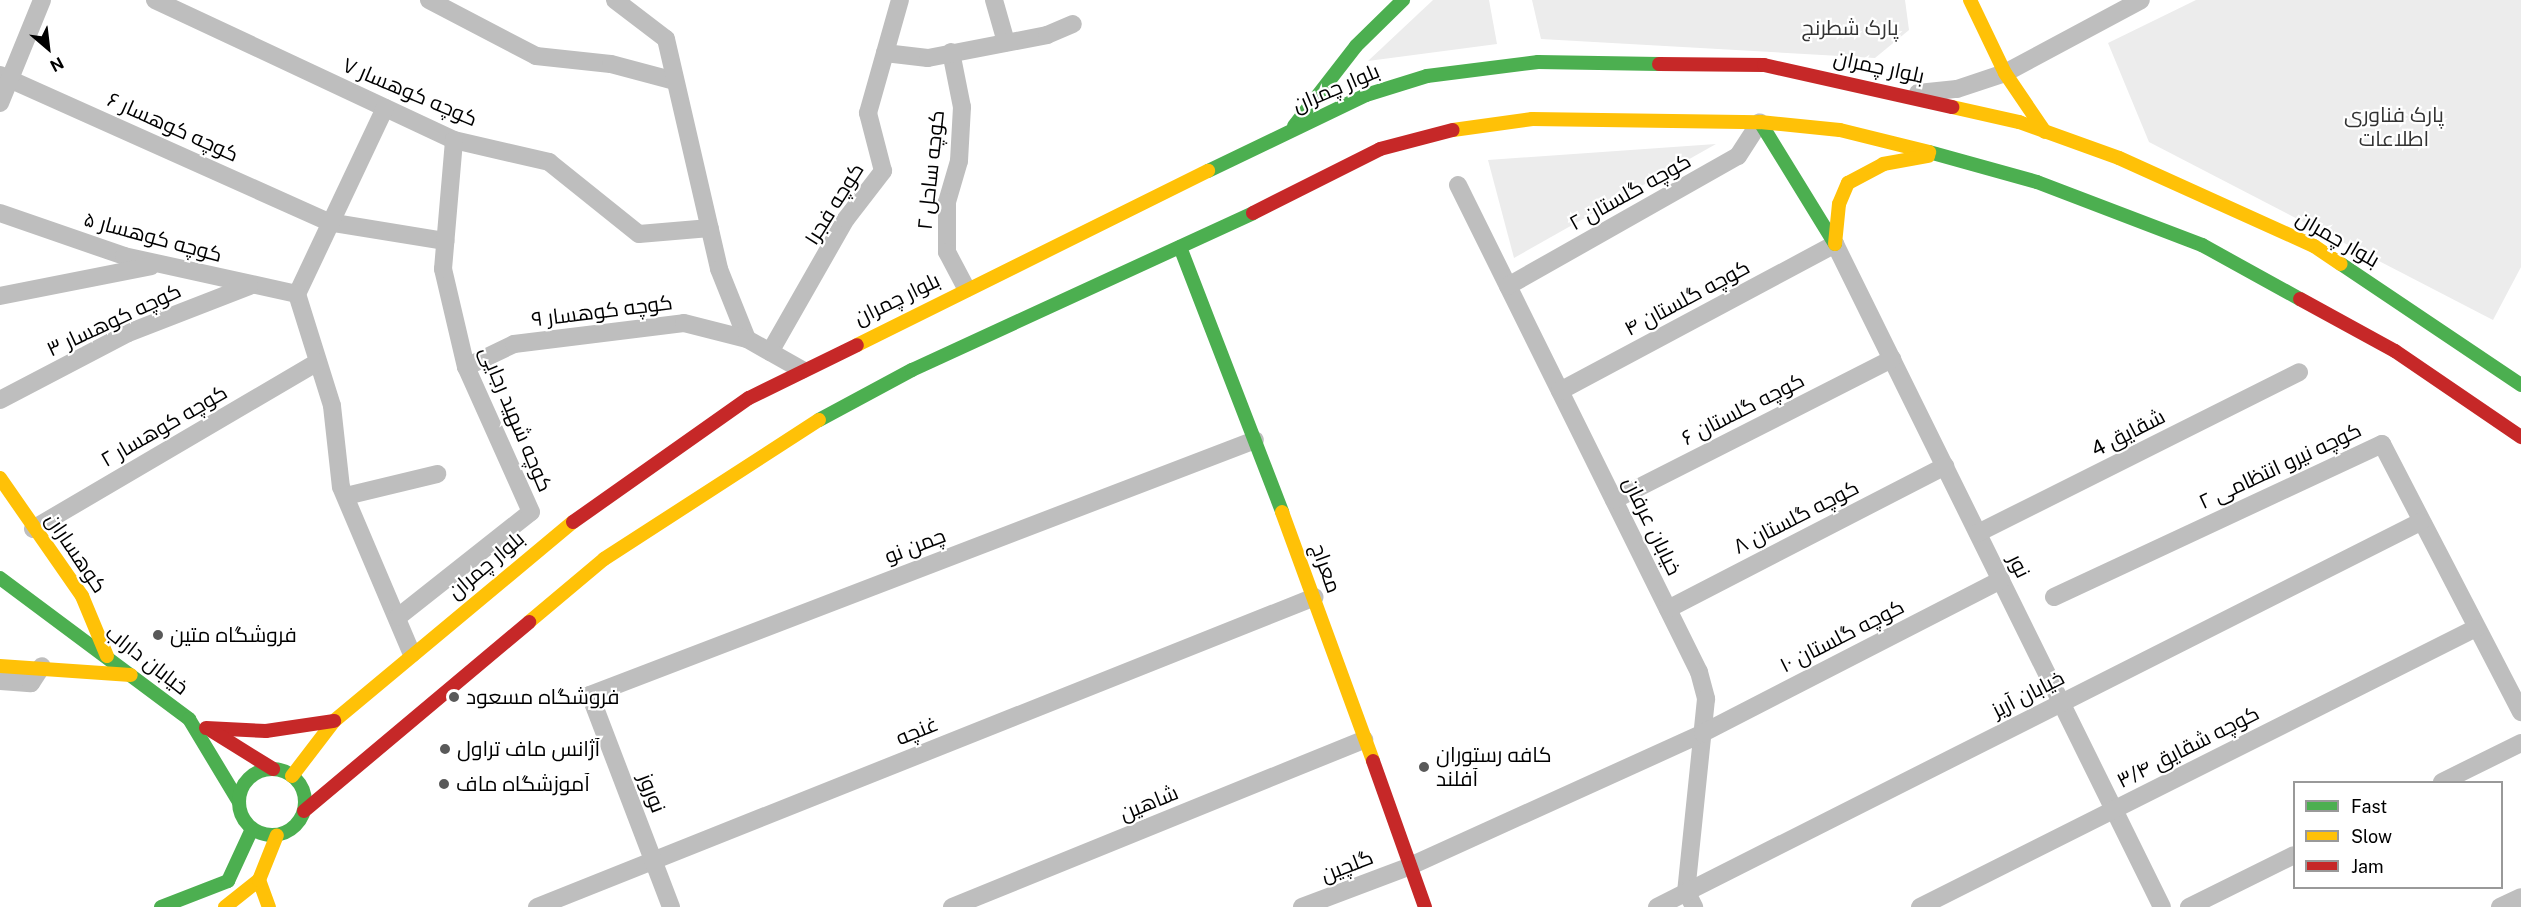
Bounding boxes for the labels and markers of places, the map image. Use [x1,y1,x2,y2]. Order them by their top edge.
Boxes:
place label: فروشگاه متین [170,622,297,648]
marker: فروشگاه متین [151,628,165,642]
place label: فروشگاه مسعود [466,684,619,710]
marker: فروشگاه مسعود [447,690,461,704]
place label: آژانس ماف تراول [457,736,600,762]
marker: آژانس ماف تراول [438,742,452,756]
place label: کافه رستوران آفلند [1436,742,1552,792]
marker: کافه رستوران آفلند [1417,760,1431,774]
place label: آموزشگاه ماف [456,771,590,797]
marker: آموزشگاه ماف [437,777,451,791]

